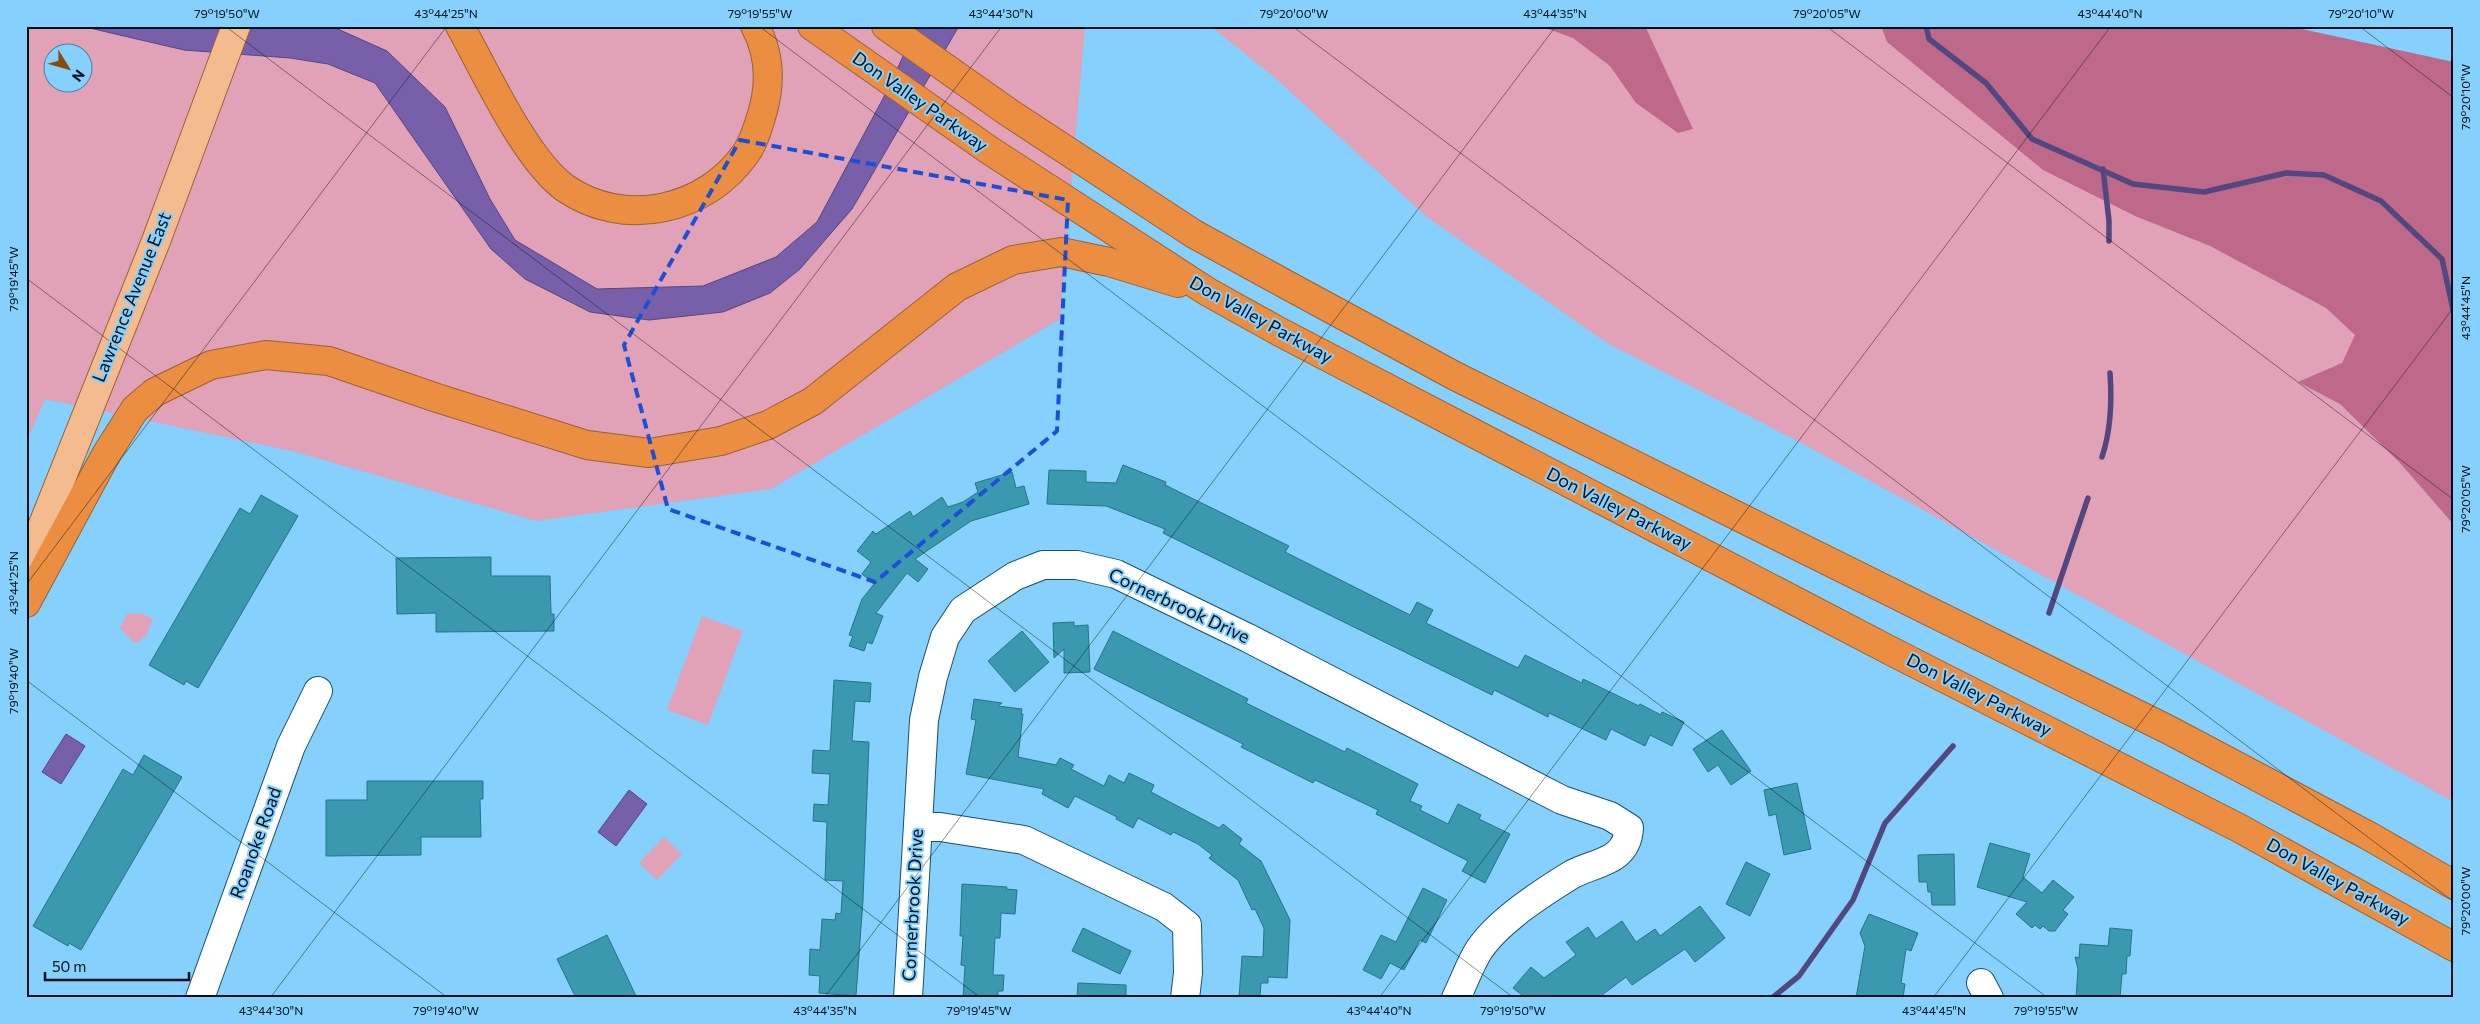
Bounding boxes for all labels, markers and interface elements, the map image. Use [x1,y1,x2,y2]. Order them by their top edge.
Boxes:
text: 79°19'50"W [194,6,260,20]
text: 43°44'25"N [414,6,478,20]
text: 79°19'55"W [728,6,792,20]
text: 43°44'30"N [969,6,1033,20]
text: 79°20'00"W [1260,6,1328,20]
text: 43°44'35"N [1523,6,1587,20]
text: 79°20'05"W [1793,6,1861,20]
text: 43°44'40"N [2077,6,2143,20]
text: 79°20'10"W [2328,6,2394,20]
north arrow [42,42,92,92]
street label: Don Valley Parkway [849,46,992,156]
text: 79°20'10"W [2458,64,2472,130]
text: N [69,67,89,85]
street label: Lawrence Avenue East [87,208,175,385]
text: 79°19'45"W [6,247,20,311]
street label: Don Valley Parkway [1186,271,1337,368]
text: 43°44'45"N [2458,276,2472,340]
street label: Don Valley Parkway [1543,462,1696,554]
text: 79°20'05"W [2458,465,2472,533]
text: 43°44'25"N [6,551,20,615]
street label: Cornerbrook Drive [1105,563,1253,647]
text: 79°19'40"W [6,648,20,714]
street label: Don Valley Parkway [1903,648,2056,740]
street label: Roanoke Road [225,784,285,901]
street label: Cornerbrook Drive [897,828,927,982]
street label: Don Valley Parkway [2263,833,2414,930]
text: 79°20'00"W [2458,867,2472,935]
scale bar [45,949,189,981]
text: 50 m [52,957,86,975]
text: 43°44'30"N [239,1003,303,1017]
text: 79°19'40"W [413,1003,479,1017]
text: 43°44'35"N [793,1003,857,1017]
text: 79°19'45"W [947,1003,1011,1017]
text: 43°44'40"N [1346,1003,1412,1017]
text: 79°19'50"W [1480,1003,1546,1017]
text: 43°44'45"N [1902,1003,1966,1017]
text: 79°19'55"W [2014,1003,2078,1017]

